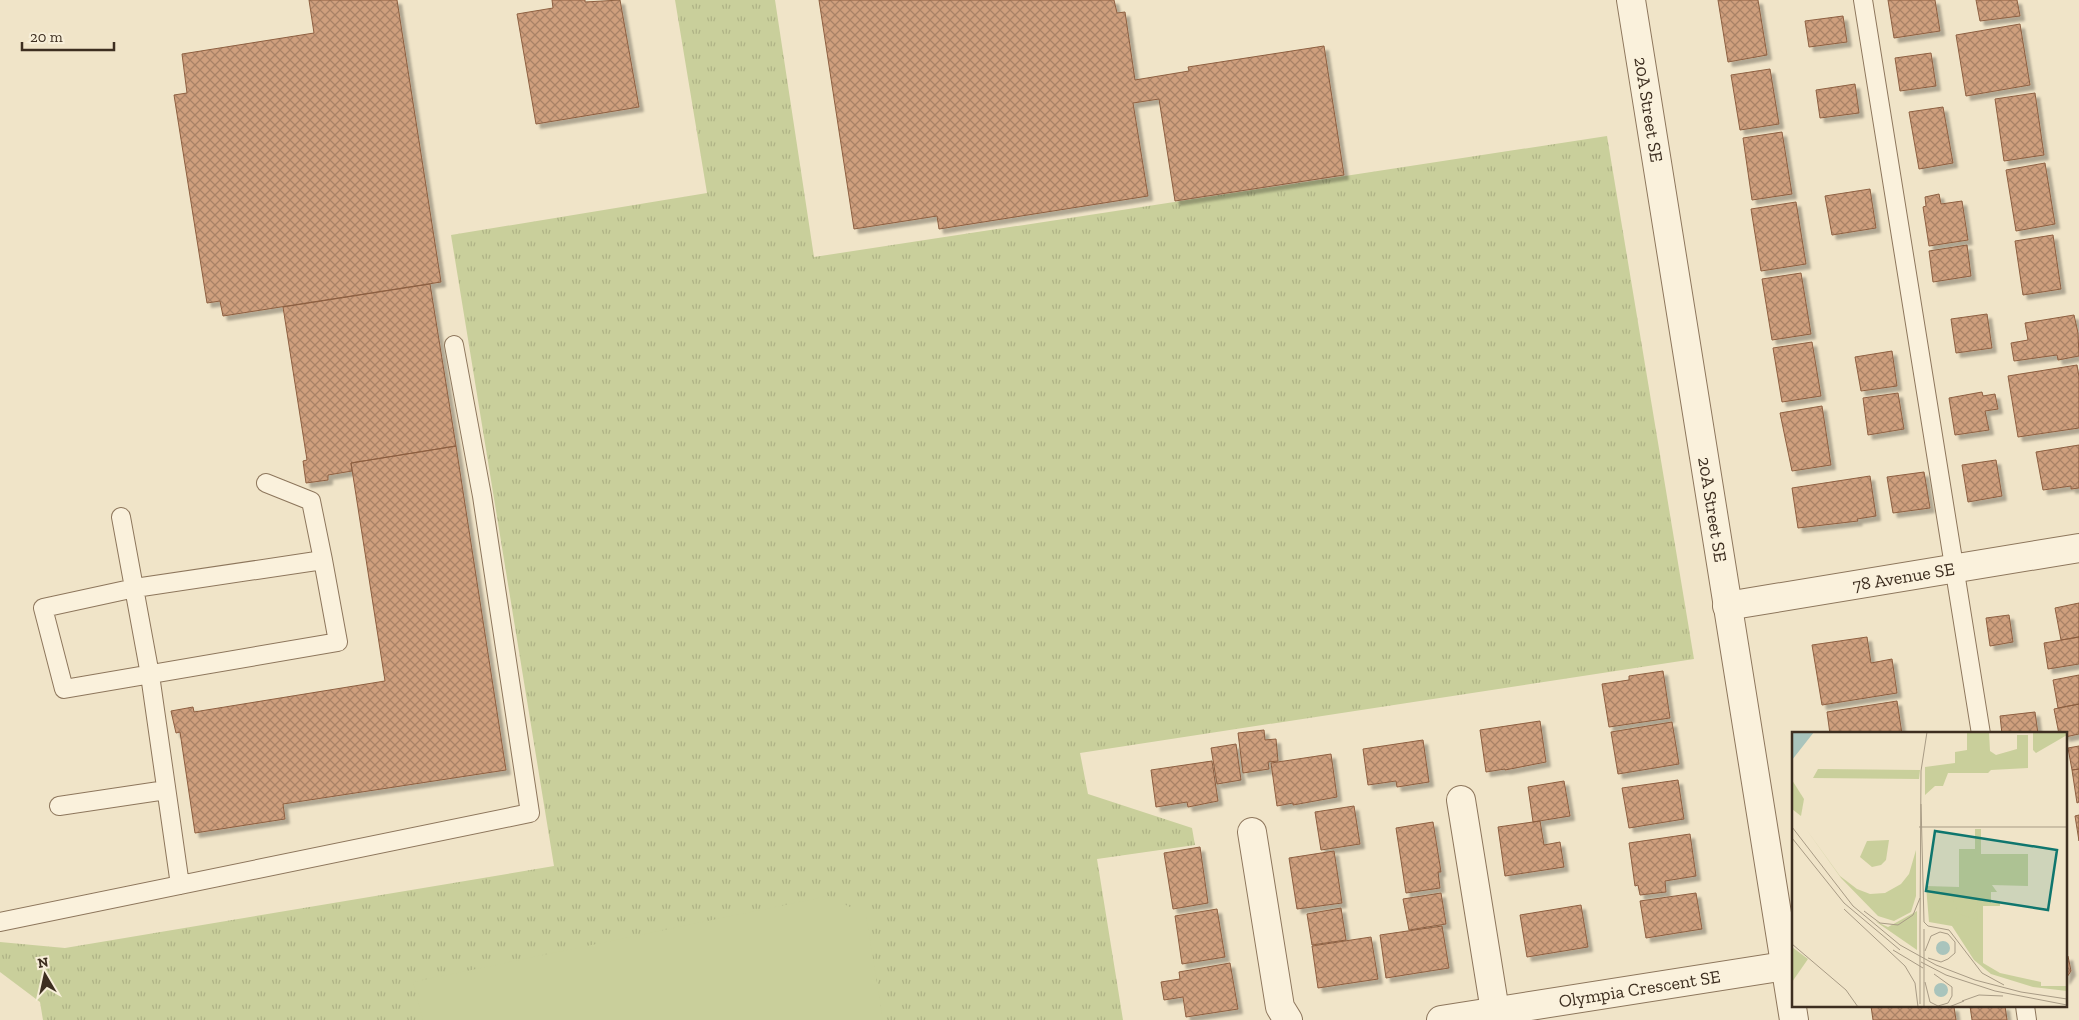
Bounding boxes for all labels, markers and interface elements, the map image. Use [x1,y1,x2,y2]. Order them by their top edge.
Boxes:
scale bar [22,20,115,52]
text: 20 m [30,28,63,46]
street label: 20A Street SE [1629,55,1668,164]
street label: 20A Street SE [1693,455,1732,564]
street label: 78 Avenue SE [1851,558,1956,596]
inset map [1792,732,2066,1008]
north arrow [20,950,70,1000]
text: N [36,953,50,972]
street label: Olympia Crescent SE [1557,965,1722,1012]

